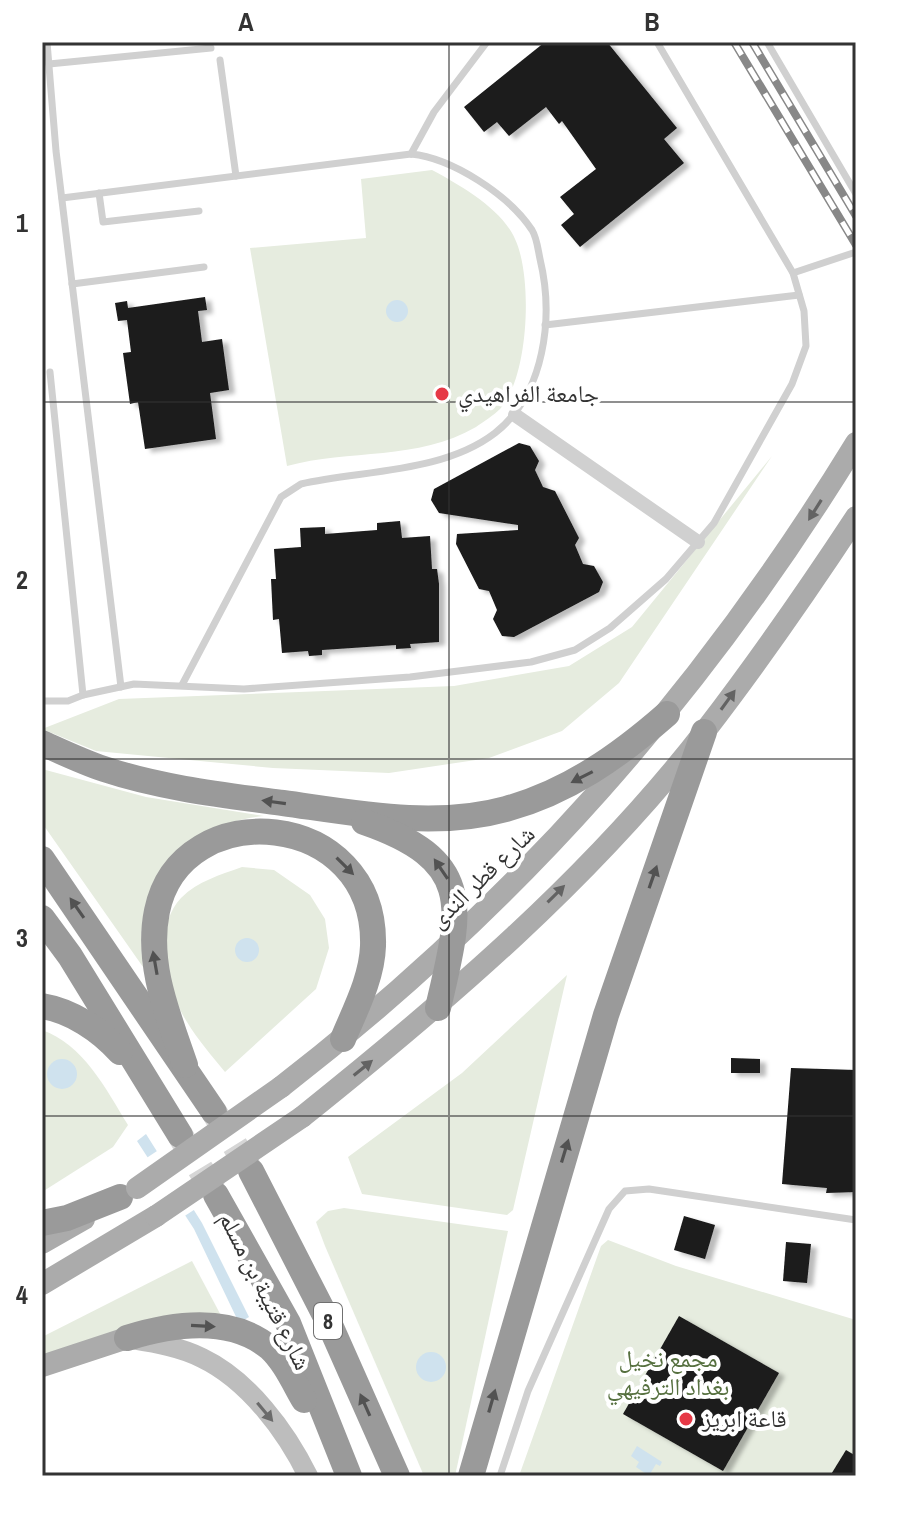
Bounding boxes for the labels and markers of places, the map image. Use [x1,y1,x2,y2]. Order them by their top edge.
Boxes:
place label: جامعة الفراهيدي [458,377,599,413]
marker: جامعة الفراهيدي [433,385,451,403]
place label: قاعة ابريز [701,1402,787,1434]
marker: قاعة ابريز [677,1410,695,1428]

